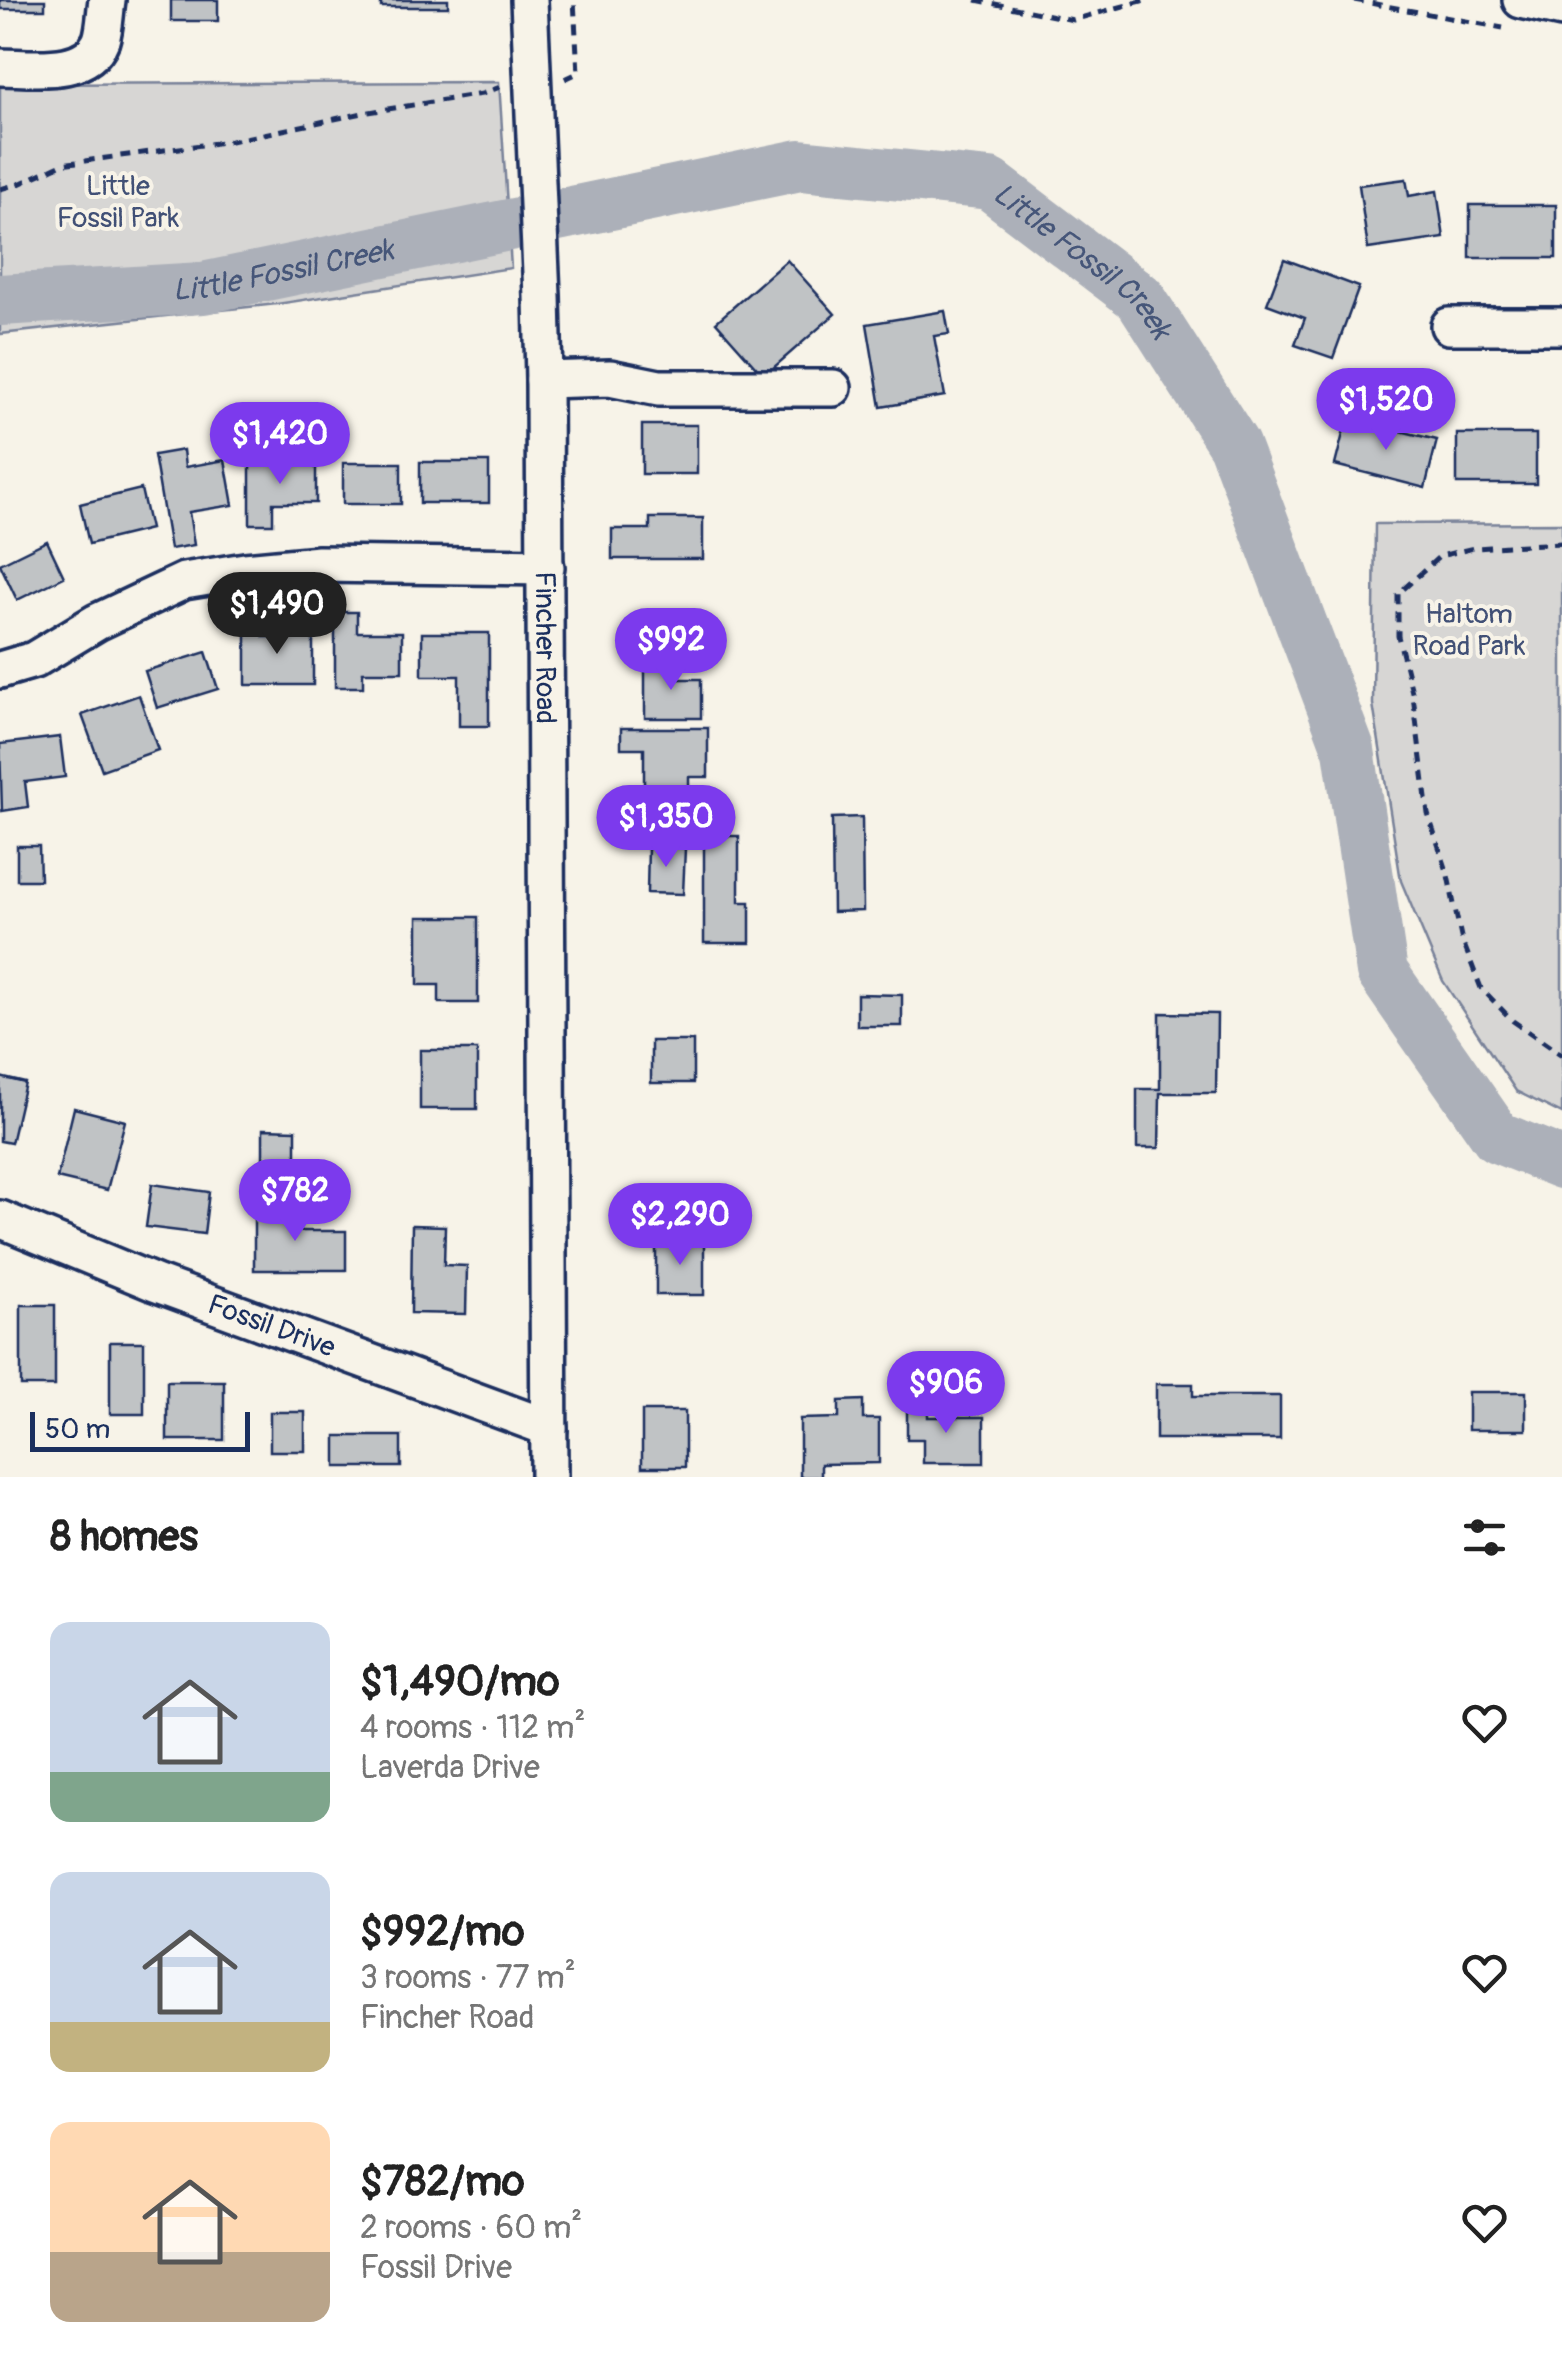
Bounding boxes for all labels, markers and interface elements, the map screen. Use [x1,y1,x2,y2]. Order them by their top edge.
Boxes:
park label: Little Fossil Park [57,169,179,236]
water label: Little Fossil Creek [986,175,1181,348]
water label: Little Fossil Creek [172,230,399,308]
pin: $1,520 [1305,368,1467,453]
text: $1,520 [1338,380,1434,420]
pin: $1,420 [199,402,361,487]
text: $1,420 [232,414,328,454]
street label: Fincher Road [527,571,563,724]
pin: $1,490 [196,572,358,657]
text: $1,490 [230,584,324,624]
park label: Haltom Road Park [1412,597,1526,664]
pin: $992 [612,608,730,693]
text: $992 [637,620,705,660]
pin: $1,350 [585,785,747,870]
text: $1,350 [618,797,714,837]
pin: $782 [236,1159,354,1244]
text: $782 [261,1171,329,1211]
pin: $2,290 [599,1183,761,1268]
text: $2,290 [630,1195,730,1235]
street label: Fossil Drive [203,1287,340,1365]
pin: $906 [887,1351,1005,1436]
text: $906 [909,1363,983,1403]
scale bar [30,1407,250,1452]
text: 50 m [45,1412,110,1447]
icon: filters [1457,1510,1512,1565]
text: 8 homes [50,1511,198,1563]
text: $1,490/mo [360,1656,559,1708]
icon: home [130,1662,250,1782]
icon: heart [1457,1695,1512,1750]
text: 4 rooms · 112 m² [360,1708,585,1748]
text: Laverda Drive [360,1748,540,1788]
text: $992/mo [360,1906,524,1958]
icon: home [130,1912,250,2032]
icon: heart [1457,1945,1512,2000]
text: 3 rooms · 77 m² [360,1958,576,1998]
text: Fincher Road [360,1998,534,2038]
text: $782/mo [360,2156,525,2208]
icon: home [130,2162,250,2282]
icon: heart [1457,2195,1512,2250]
text: 2 rooms · 60 m² [360,2208,582,2248]
text: Fossil Drive [360,2248,512,2288]

